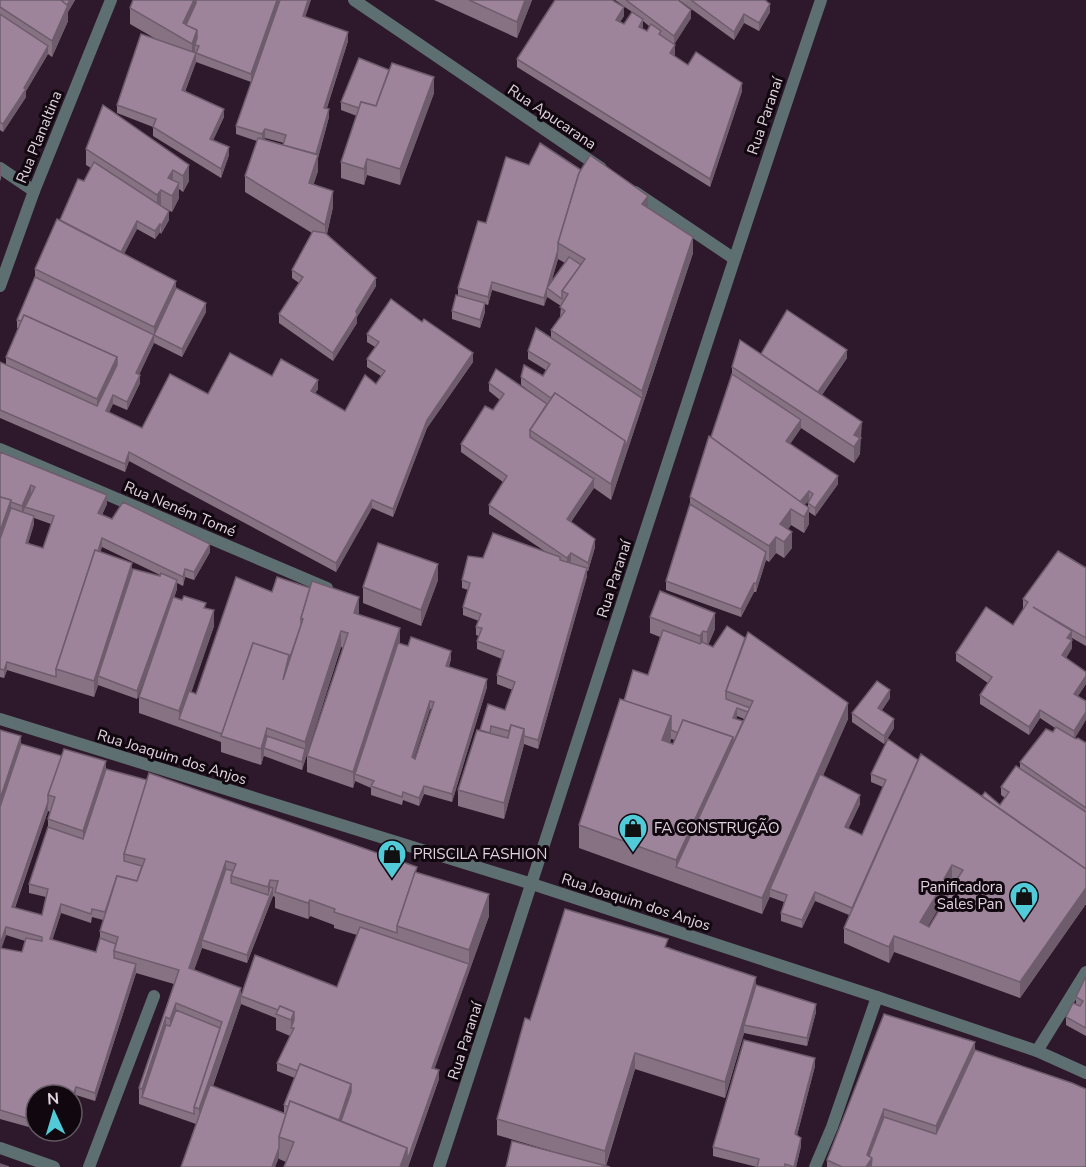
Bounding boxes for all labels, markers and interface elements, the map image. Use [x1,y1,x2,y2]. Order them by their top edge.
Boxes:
street label: Rua Paranaí [742,73,788,157]
street label: Rua Apucarana [504,80,600,154]
street label: Rua Planaltina [11,88,67,186]
street label: Rua Neném Tomé [121,476,239,542]
street label: Rua Paranaí [592,536,636,620]
street label: Rua Joaquim dos Anjos [95,725,249,789]
shop icon: FA CONSTRUÇÃO [617,812,649,854]
place label: FA CONSTRUÇÃO [654,818,780,838]
shop icon: PRISCILA FASHION [376,838,408,880]
place label: PRISCILA FASHION [413,844,547,864]
street label: Rua Joaquim dos Anjos [559,868,713,936]
place label: Panificadora Sales Pan [920,877,1003,914]
shop icon: Panificadora Sales Pan [1008,880,1040,922]
street label: Rua Paranaí [443,998,487,1082]
north arrow [24,1083,84,1143]
text: N [46,1088,60,1110]

